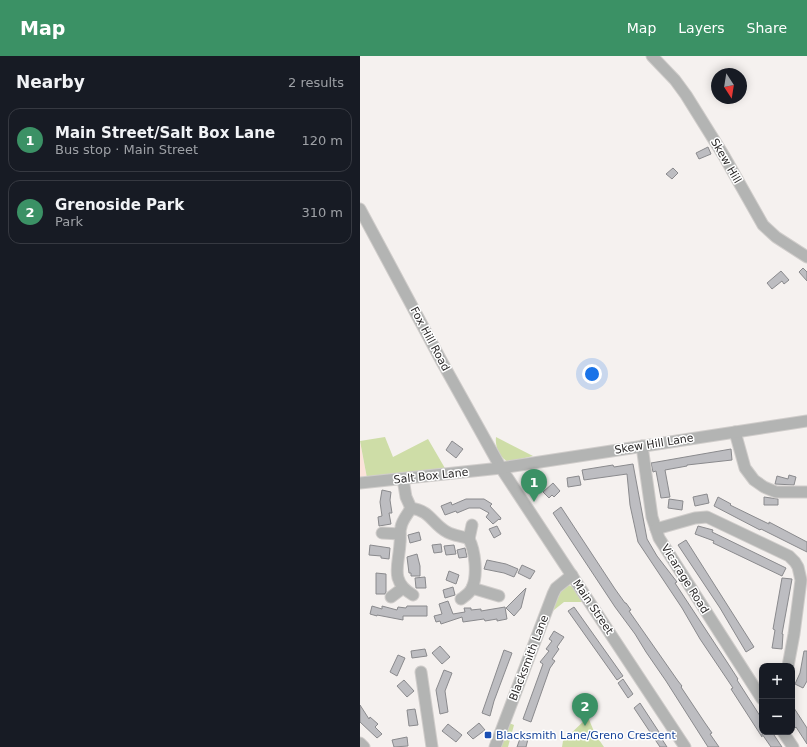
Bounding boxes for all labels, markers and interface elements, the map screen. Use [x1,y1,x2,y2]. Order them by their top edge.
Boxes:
text: Map [20,17,65,39]
text: Map [627,20,656,36]
text: Layers [678,20,725,36]
text: Share [747,20,787,36]
north arrow [711,68,747,104]
text: Nearby [16,72,85,92]
text: 2 results [288,75,344,90]
text: Main Street/Salt Box Lane [55,124,275,142]
text: 1 [25,133,35,148]
text: 120 m [301,133,343,148]
street label: Skew Hill [708,136,744,186]
text: Bus stop · Main Street [55,142,198,157]
text: Grenoside Park [55,196,184,214]
text: 2 [25,205,35,220]
text: 310 m [301,205,343,220]
text: Park [55,214,83,229]
street label: Fox Hill Road [408,305,452,373]
your location [582,364,602,384]
street label: Skew Hill Lane [614,431,695,457]
street label: Salt Box Lane [393,466,469,486]
pin: 1 [521,469,547,502]
street label: Vicarage Road [658,542,712,616]
street label: Main Street [570,577,616,637]
street label: Blacksmith Lane [507,613,551,703]
map controls [759,663,795,735]
button: + [759,663,795,699]
pin: 2 [572,693,598,726]
button: − [759,699,795,735]
place label: Blacksmith Lane/Greno Crescent [496,729,676,742]
marker: Blacksmith Lane/Greno Crescent [483,730,493,740]

